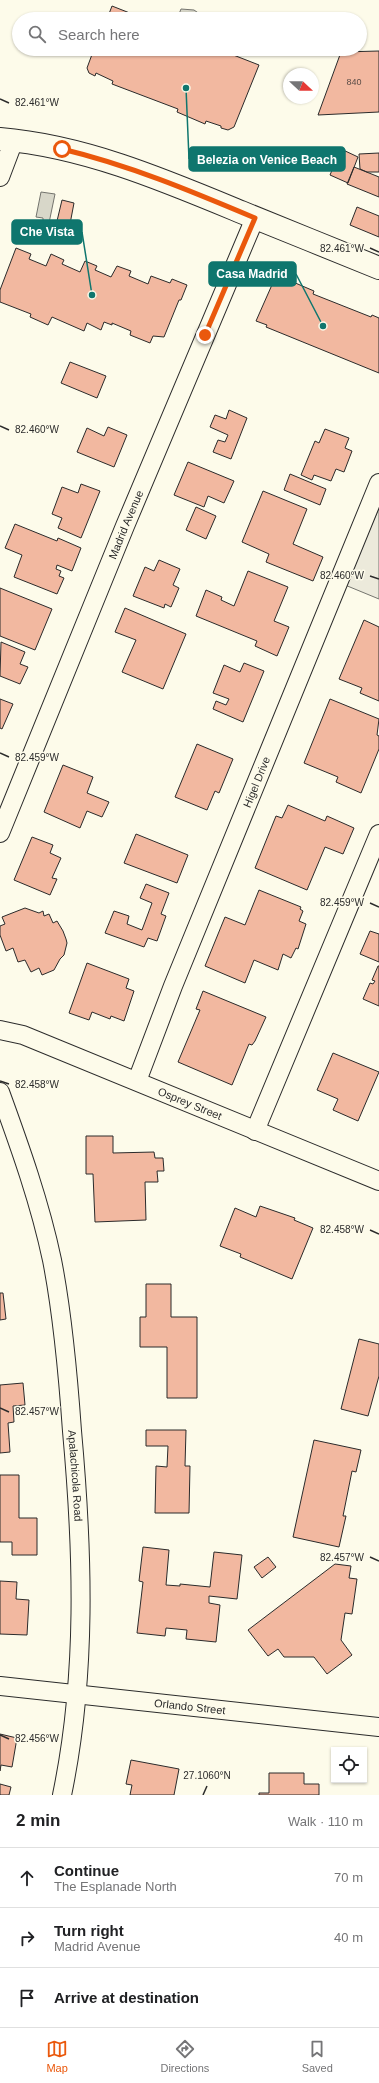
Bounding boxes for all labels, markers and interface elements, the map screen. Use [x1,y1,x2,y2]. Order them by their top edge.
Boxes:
search box [12,12,367,56]
icon: search [26,23,48,45]
text: Search here [58,26,140,43]
north arrow [283,68,319,104]
house number: 840 [346,77,362,87]
text: 82.461°W [15,97,60,108]
route start [53,140,71,158]
callout: Belezia on Venice Beach [189,147,345,171]
text: Belezia on Venice Beach [197,153,337,167]
callout: Che Vista [12,220,82,244]
text: Che Vista [20,225,75,239]
text: 82.461°W [320,243,365,254]
callout: Casa Madrid [209,262,296,286]
text: Casa Madrid [216,267,288,281]
route end [196,326,214,344]
text: 82.460°W [15,424,60,435]
street label: Madrid Avenue [106,489,145,561]
text: 82.460°W [320,570,365,581]
text: 82.459°W [15,752,60,763]
street label: Higel Drive [241,755,272,809]
text: 82.459°W [320,897,365,908]
text: 82.458°W [15,1079,60,1090]
street label: Osprey Street [156,1085,224,1122]
text: 82.458°W [320,1224,365,1235]
text: 82.457°W [15,1406,60,1417]
street label: Apalachicola Road [66,1429,85,1522]
text: 82.457°W [320,1552,365,1563]
street label: Orlando Street [154,1697,226,1716]
text: 82.456°W [15,1733,60,1744]
map controls [331,1747,367,1783]
button: locate [331,1747,367,1783]
text: 27.1060°N [183,1770,231,1781]
text: 2 min [16,1811,60,1830]
text: Walk · 110 m [288,1814,363,1829]
text: Continue [54,1862,119,1879]
icon: ahead [16,1867,38,1889]
text: 70 m [334,1870,363,1885]
text: The Esplanade North [54,1879,177,1894]
text: Turn right [54,1922,124,1939]
icon: right [16,1927,38,1949]
text: 40 m [334,1930,363,1945]
text: Madrid Avenue [54,1939,141,1954]
icon: arrive [16,1987,38,2009]
text: Arrive at destination [54,1989,199,2006]
tab: Map [46,2038,68,2074]
tab: Directions [160,2038,209,2074]
tab: Saved [302,2038,333,2074]

